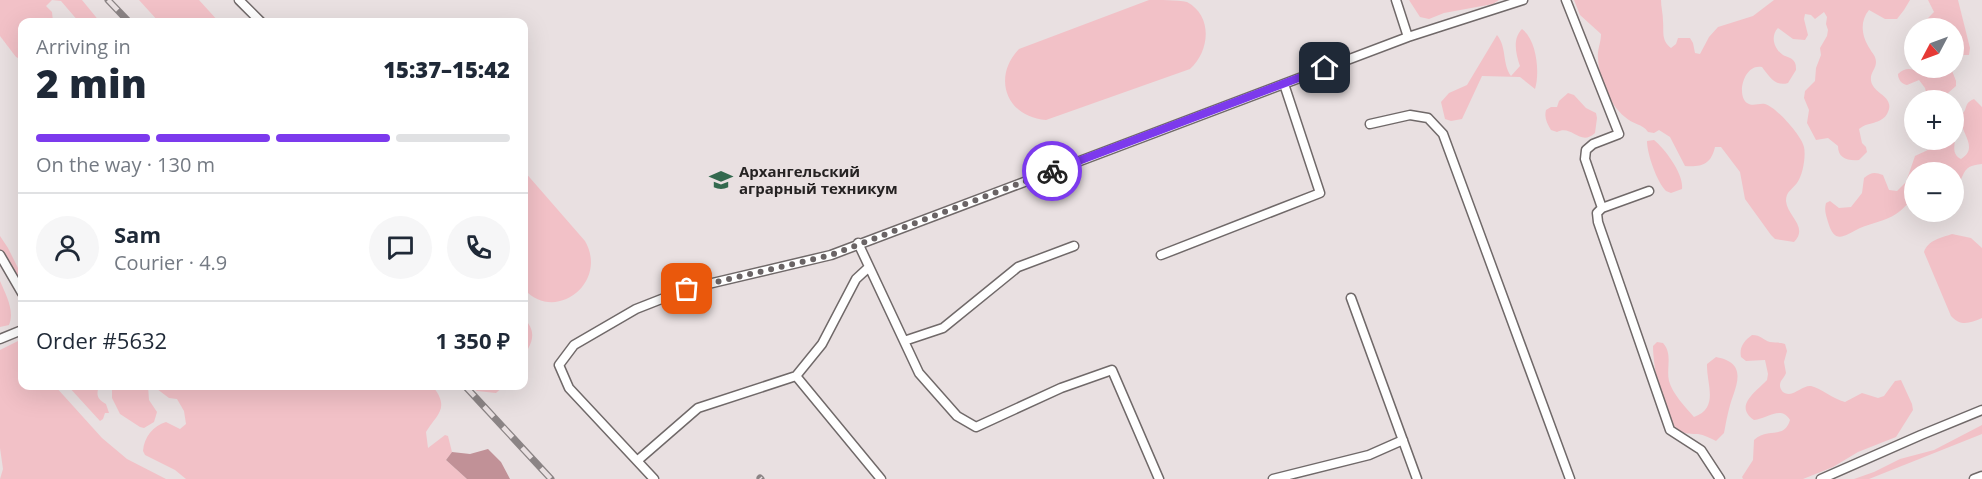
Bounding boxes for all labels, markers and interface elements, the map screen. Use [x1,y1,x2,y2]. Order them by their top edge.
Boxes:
north arrow [1904,18,1964,78]
map controls [1904,18,1964,222]
text: Arriving in [36,33,131,60]
pin [1299,42,1350,93]
icon: home [1308,51,1341,84]
text: 15:37–15:42 [383,54,510,84]
text: 2 min [36,56,147,109]
button: + [1904,90,1964,150]
courier [1022,141,1082,201]
text: On the way · 130 m [36,151,215,178]
icon: bike [1036,155,1069,188]
place label: Архангельский аграрный техникум [739,161,898,198]
button: − [1904,162,1964,222]
school or university icon: Архангельский аграрный техникум [708,167,734,193]
button: person [36,216,99,279]
button: chat [369,216,432,279]
button: phone [447,216,510,279]
text: Sam [114,219,161,249]
text: Courier · 4.9 [114,249,227,276]
pin [661,263,712,314]
icon: bag [670,272,703,305]
text: Order #5632 [36,325,167,355]
text: 1 350 ₽ [435,325,510,355]

